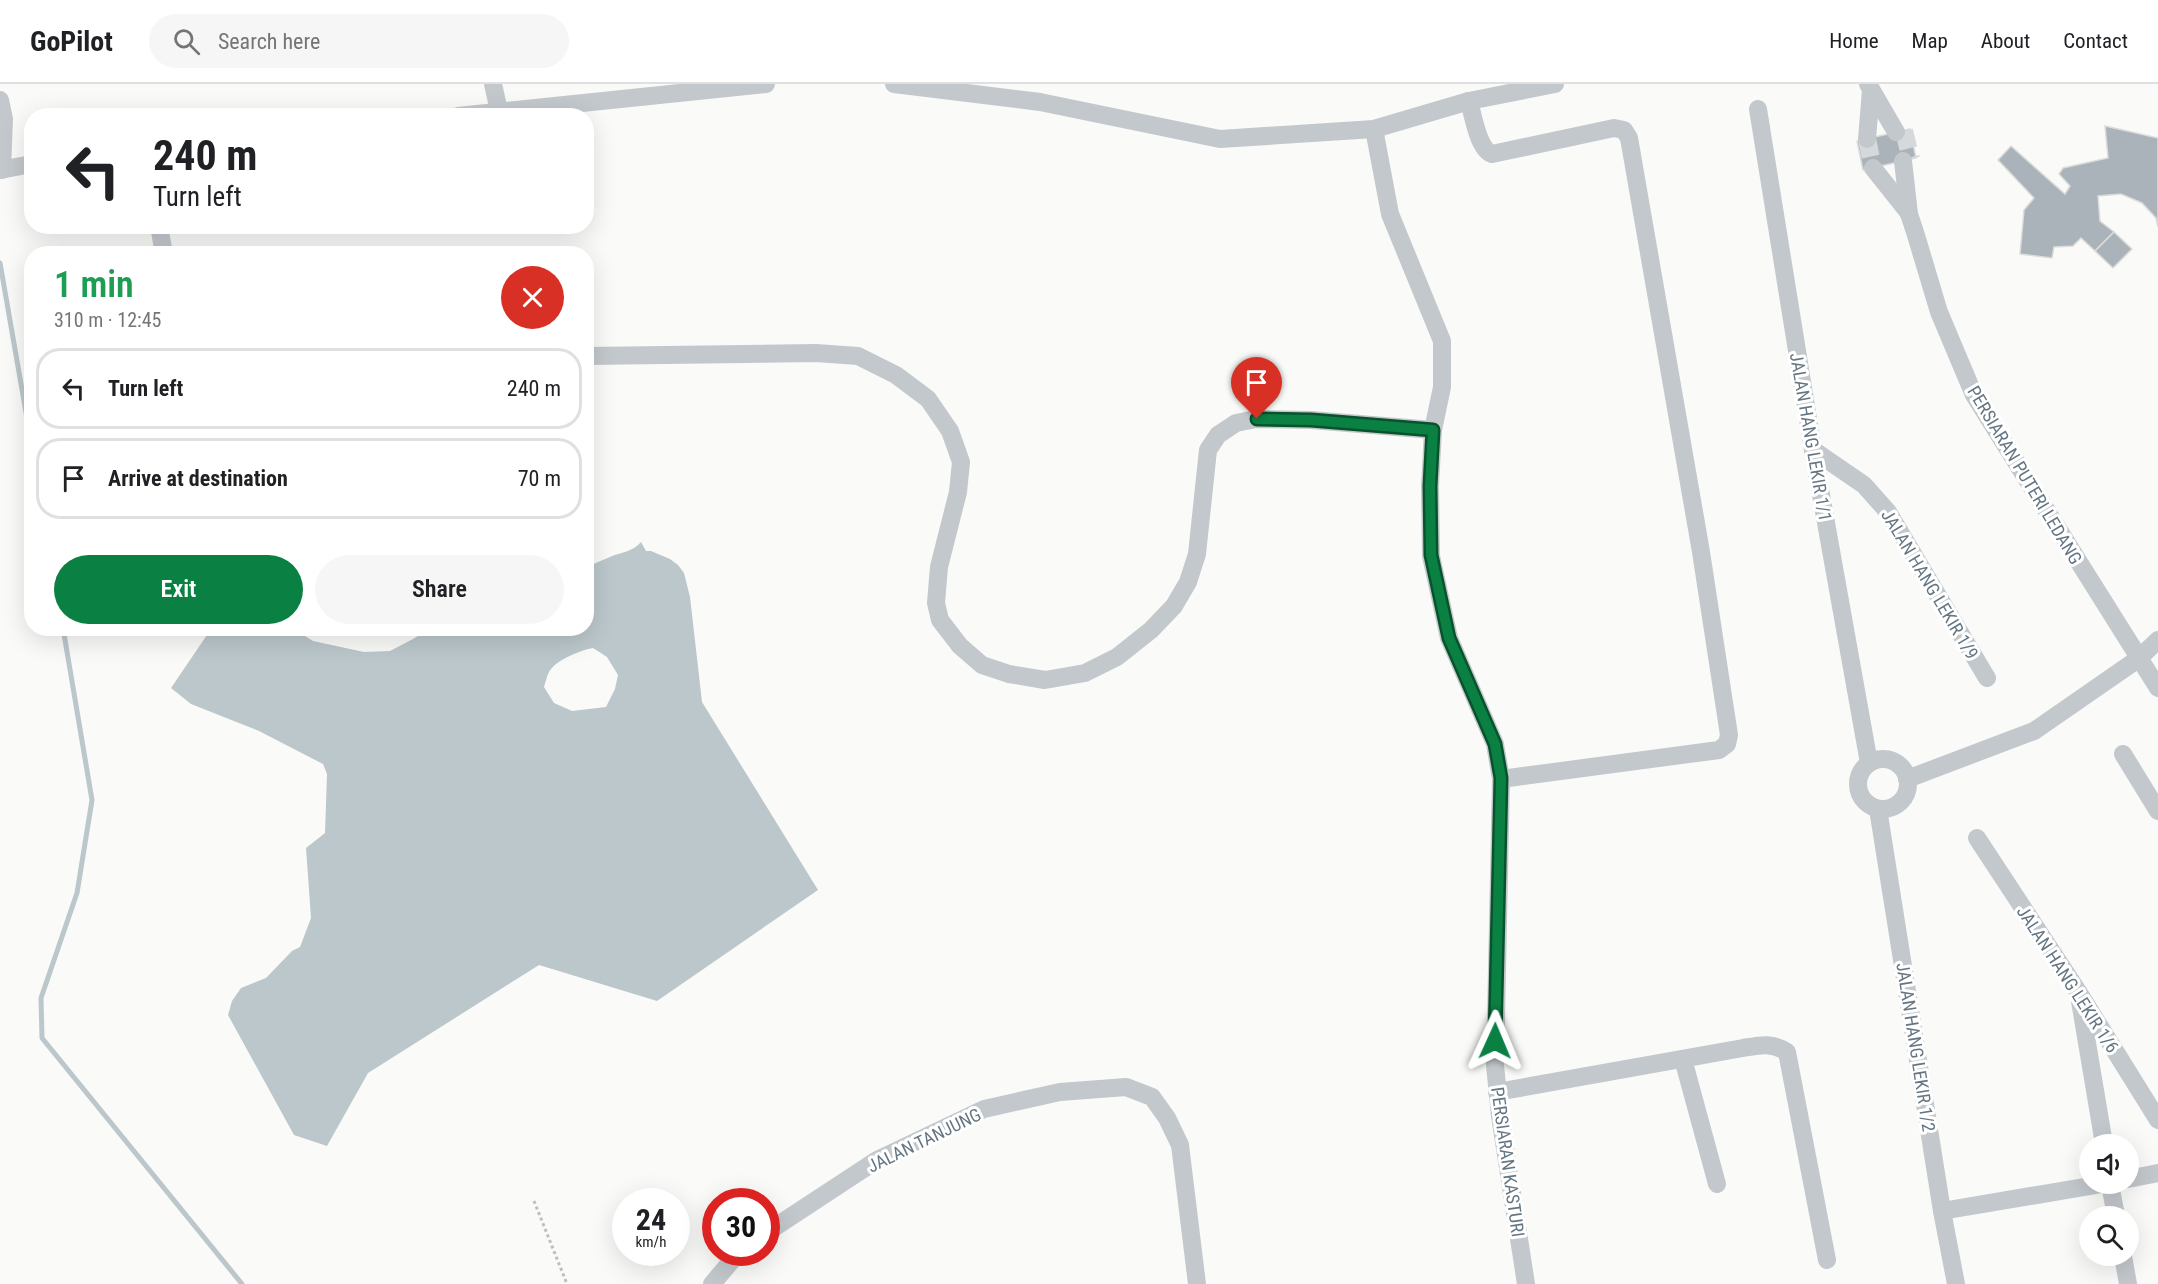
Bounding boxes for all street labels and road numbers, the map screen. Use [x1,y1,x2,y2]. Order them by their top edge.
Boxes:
street label: JALAN HANG LEKIR 1/1 [1786,351,1836,523]
street label: PERSIARAN PUTERI LEDANG [1963,382,2087,568]
street label: JALAN HANG LEKIR 1/9 [1877,505,1983,663]
street label: JALAN HANG LEKIR 1/6 [2013,902,2123,1056]
street label: JALAN HANG LEKIR 1/2 [1892,961,1940,1133]
street label: PERSIARAN KASTURI [1487,1086,1529,1238]
street label: JALAN TANJUNG [864,1103,984,1177]

